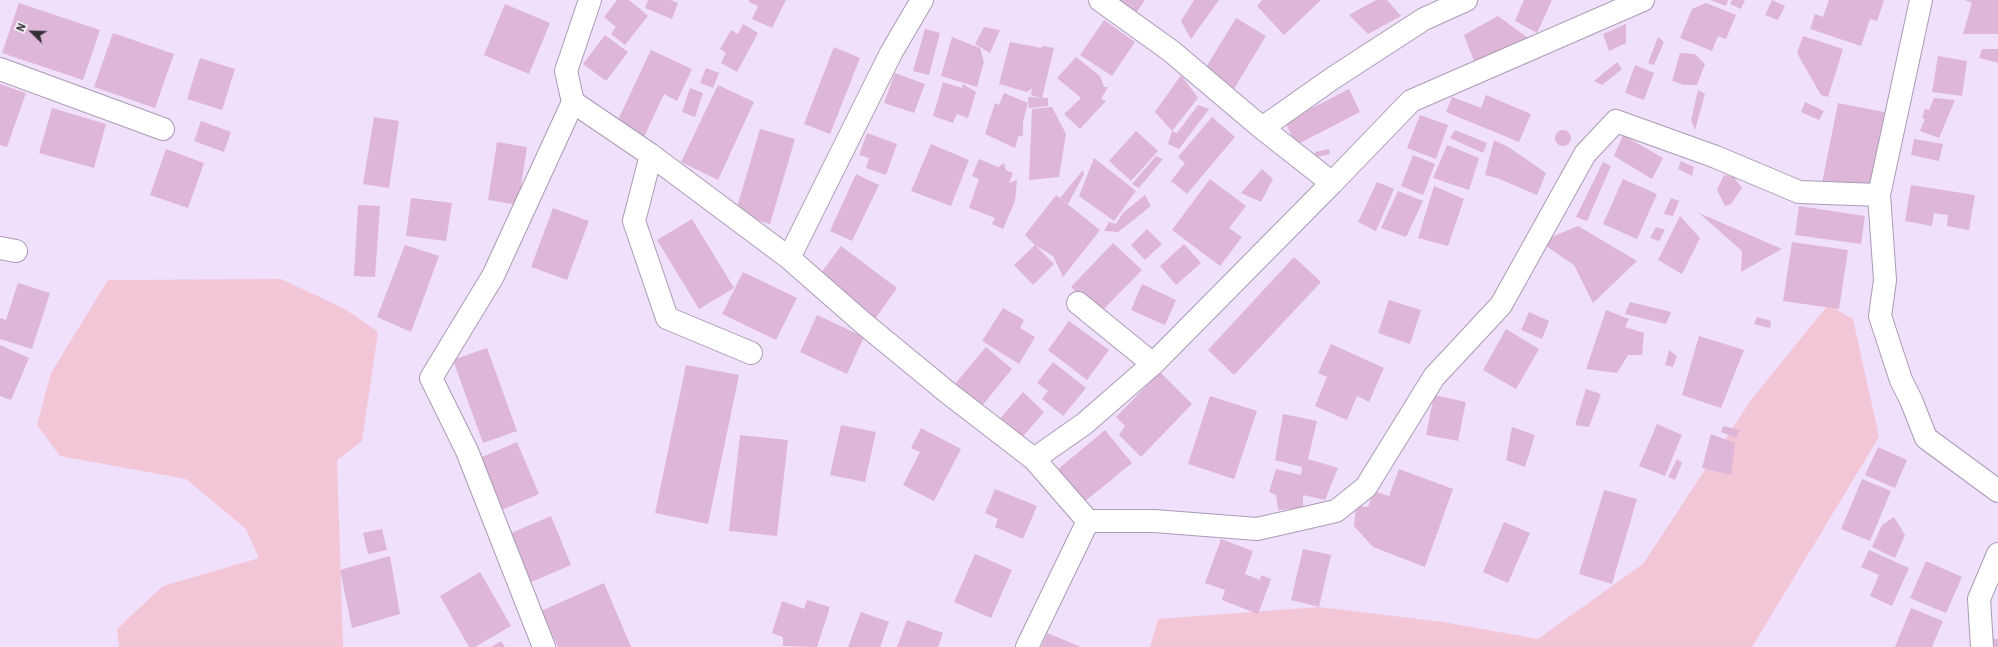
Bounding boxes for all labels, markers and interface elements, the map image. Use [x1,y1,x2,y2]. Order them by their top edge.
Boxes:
north arrow [12,12,52,52]
text: N [13,21,29,34]

